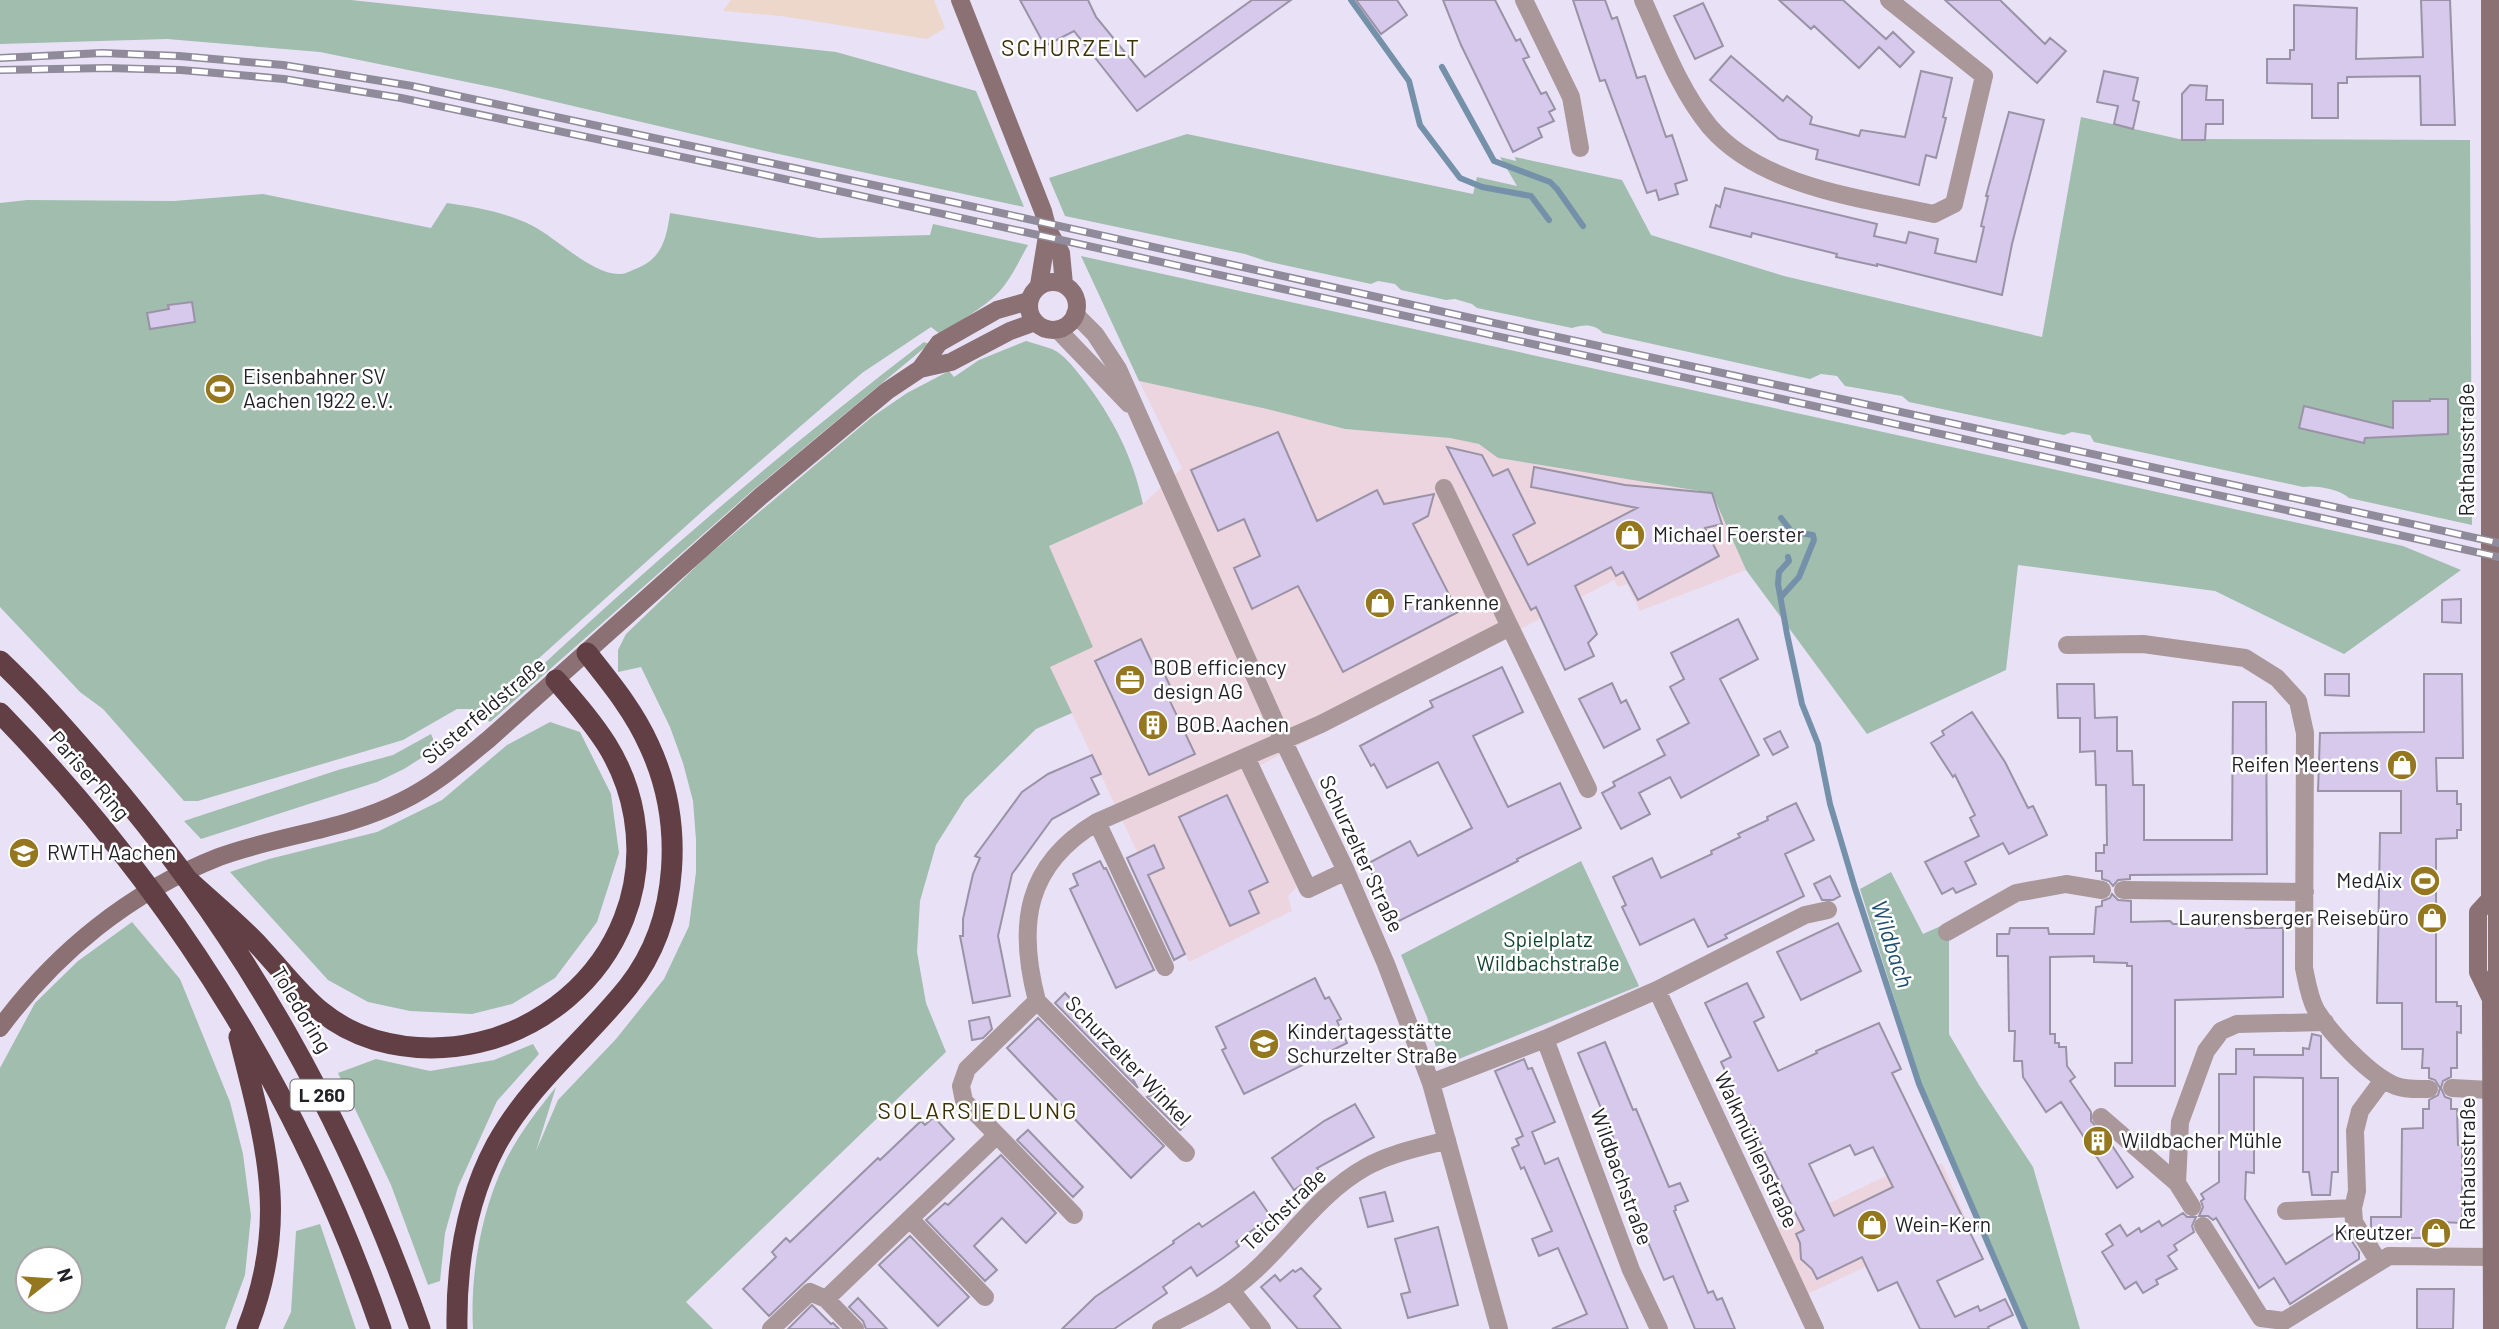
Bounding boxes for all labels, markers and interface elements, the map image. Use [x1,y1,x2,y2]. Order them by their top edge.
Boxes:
district label: SCHURZELT [1001,33,1141,61]
place label: Eisenbahner SV Aachen 1922 e.V. [243,363,394,412]
sports icon: Eisenbahner SV Aachen 1922 e.V. [203,372,237,406]
street label: Rathausstraße [2453,383,2478,517]
shop icon: Michael Foerster [1613,518,1647,552]
place label: Michael Foerster [1653,521,1804,546]
shop icon: Frankenne [1363,586,1397,620]
place label: Frankenne [1403,589,1499,614]
street label: Süsterfeldstraße [416,651,550,769]
place label: BOB efficiency design AG [1153,654,1287,703]
office icon: BOB efficiency design AG [1113,663,1147,697]
building icon: BOB.Aachen [1136,708,1170,742]
place label: BOB.Aachen [1176,711,1289,736]
street label: Pariser Ring [45,725,136,825]
shop icon: Reifen Meertens [2385,748,2419,782]
place label: Reifen Meertens [2231,751,2379,776]
street label: Schurzelter Straße [1315,771,1410,936]
school or university icon: RWTH Aachen [7,836,41,870]
place label: RWTH Aachen [47,839,176,864]
sports icon: MedAix [2408,864,2442,898]
place label: MedAix [2336,867,2402,892]
water label: Wildbach [1866,896,1920,991]
shop icon: Laurensberger Reisebüro [2415,901,2449,935]
place label: Laurensberger Reisebüro [2178,904,2409,929]
park label: Spielplatz Wildbachstraße [1476,926,1620,975]
street label: Toledoring [267,961,338,1057]
street label: Schurzelter Winkel [1061,990,1197,1130]
place label: Kindertagesstätte Schurzelter Straße [1287,1018,1457,1067]
school or university icon: Kindertagesstätte Schurzelter Straße [1247,1027,1281,1061]
street label: Walkmühlenstraße [1710,1067,1805,1232]
road number: L 260 [290,1079,354,1110]
district label: SOLARSIEDLUNG [878,1096,1078,1124]
street label: Rathausstraße [2454,1097,2479,1231]
street label: Wildbachstraße [1586,1105,1659,1248]
building icon: Wildbacher Mühle [2081,1124,2115,1158]
place label: Wildbacher Mühle [2121,1127,2282,1152]
street label: Teichstraße [1235,1162,1331,1256]
shop icon: Wein-Kern [1855,1208,1889,1242]
place label: Wein-Kern [1895,1211,1991,1236]
shop icon: Kreutzer [2419,1216,2453,1250]
place label: Kreutzer [2334,1219,2413,1244]
north arrow [14,1245,84,1315]
text: N [53,1265,79,1284]

